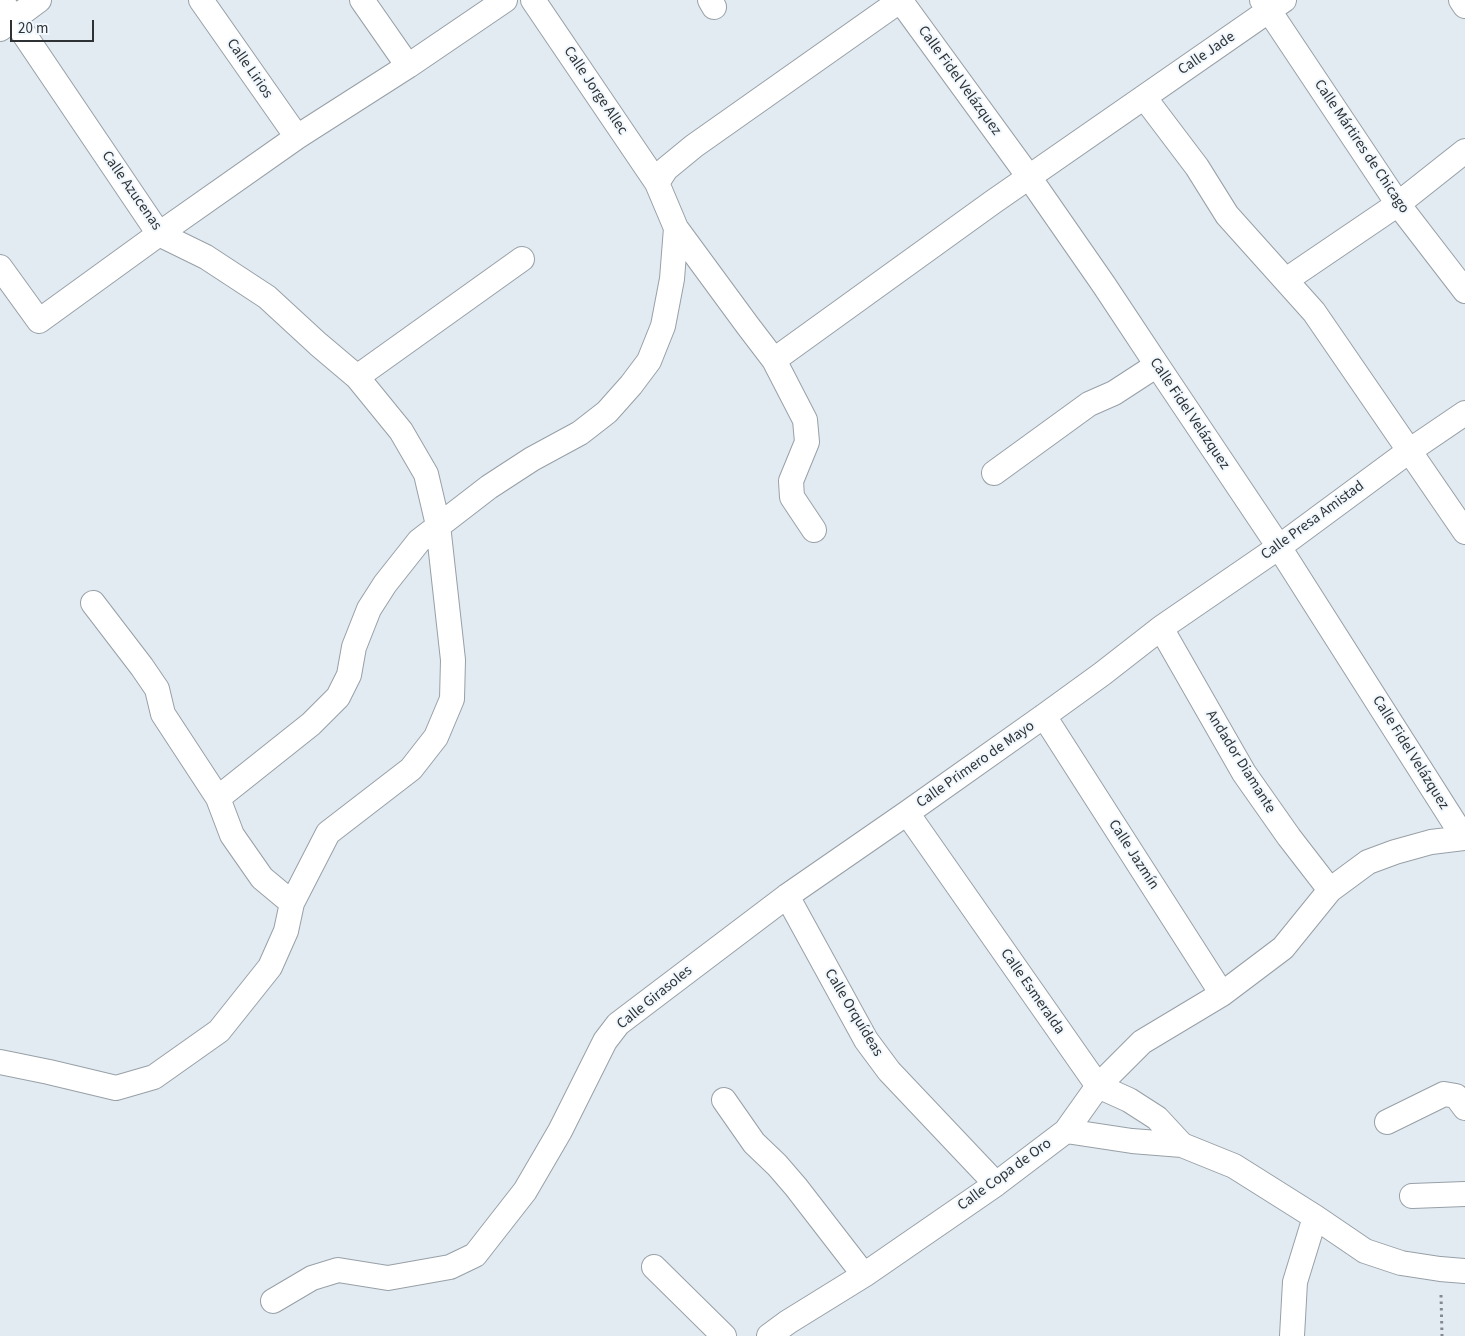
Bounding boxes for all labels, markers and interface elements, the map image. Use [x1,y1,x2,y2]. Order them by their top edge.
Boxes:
scale bar [12,10,96,42]
text: 20 m [18,18,48,39]
street label: Calle Fidel Velázquez [913,23,1005,139]
street label: Calle Jade [1175,28,1239,80]
street label: Calle Lirios [222,36,276,102]
street label: Calle Jorge Allec [559,43,631,139]
street label: Calle Mártires de Chicago [1310,77,1412,217]
street label: Calle Azucenas [97,148,165,234]
street label: Calle Fidel Velázquez [1145,355,1233,473]
street label: Calle Presa Amistad [1258,478,1368,564]
street label: Calle Fidel Velázquez [1368,693,1452,813]
street label: Andador Diamante [1201,707,1279,817]
street label: Calle Primero de Mayo [914,717,1038,813]
street label: Calle Jazmín [1104,817,1162,893]
street label: Calle Esmeralda [996,946,1068,1038]
street label: Calle Girasoles [614,962,696,1034]
street label: Calle Orquídeas [820,966,886,1060]
street label: Calle Copa de Oro [955,1135,1055,1215]

